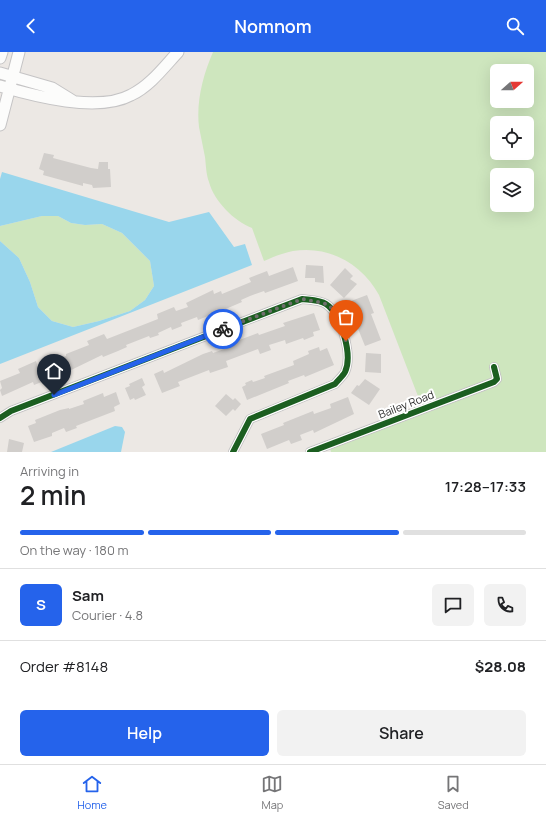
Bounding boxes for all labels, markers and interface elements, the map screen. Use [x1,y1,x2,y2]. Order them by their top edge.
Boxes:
text: Nomnom [234,14,312,38]
icon: back [20,15,42,37]
icon: search [504,15,526,37]
north arrow [490,64,534,108]
map controls [490,64,534,212]
button: locate [490,116,534,160]
button: layers [490,168,534,212]
pin [329,300,363,341]
icon: bag [335,306,357,328]
courier [203,309,243,349]
icon: bike [212,318,234,340]
pin [37,354,71,395]
icon: home [43,360,65,382]
street label: Bailey Road [376,387,436,421]
text: Arriving in [20,462,79,480]
text: 17:28–17:33 [445,476,526,497]
text: 2 min [20,477,86,513]
text: On the way · 180 m [20,541,128,559]
button: chat [432,584,474,626]
button: phone [484,584,526,626]
text: Sam [72,585,104,606]
text: S [36,594,46,615]
text: Courier · 4.8 [72,606,143,624]
text: Order #8148 [20,656,108,677]
text: $28.08 [475,656,526,677]
button: Help [20,710,269,756]
button: Share [277,710,526,756]
tab: Home [77,773,107,812]
tab: Map [261,773,283,812]
tab: Saved [438,773,469,812]

